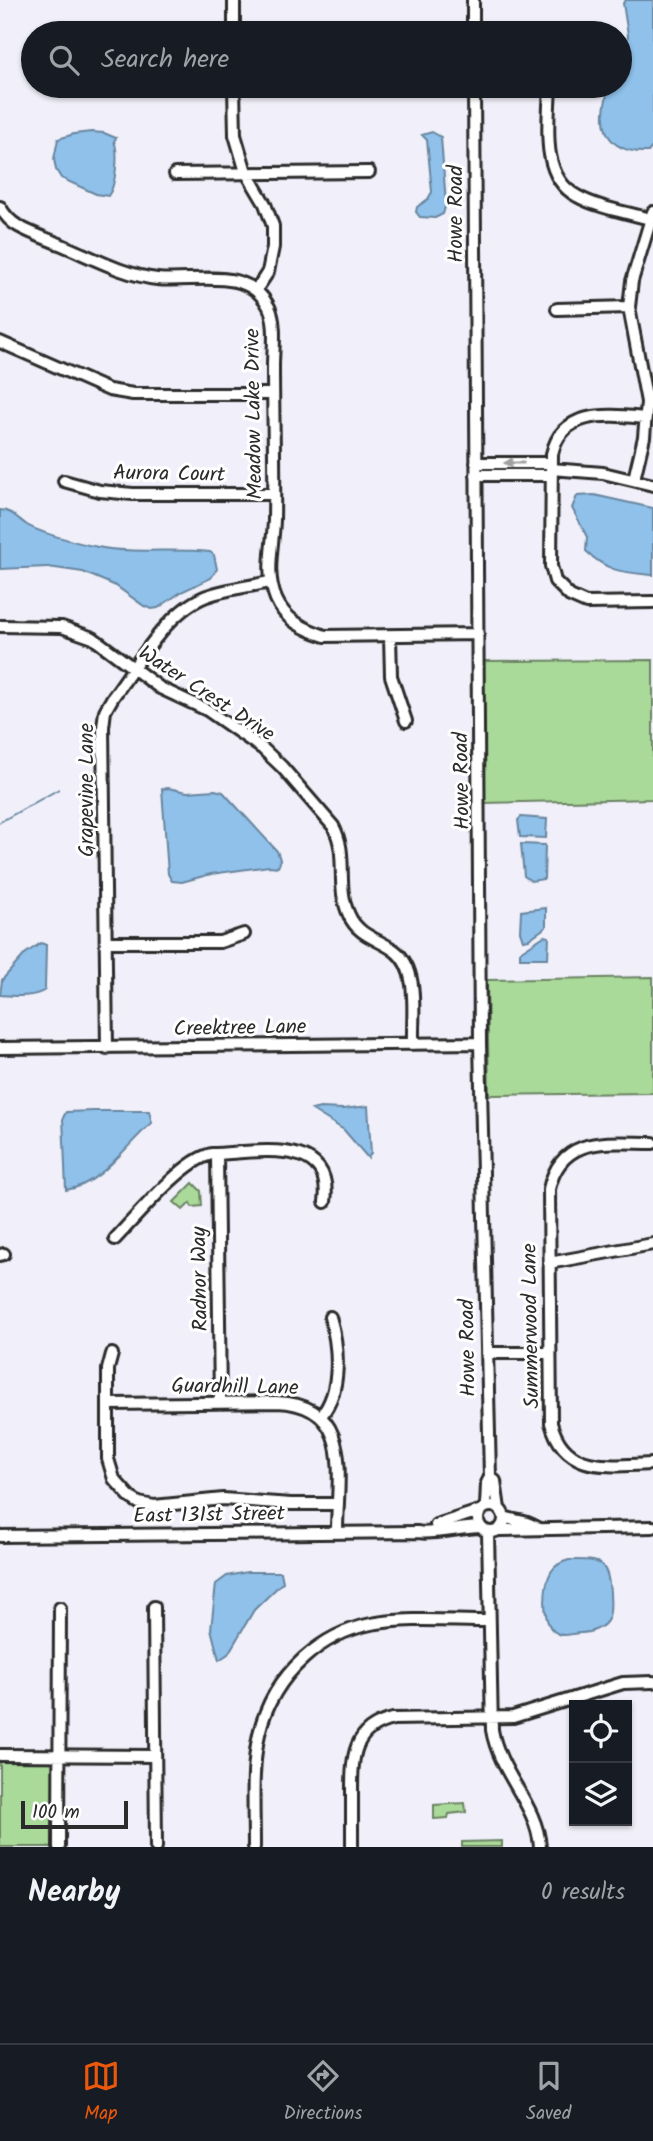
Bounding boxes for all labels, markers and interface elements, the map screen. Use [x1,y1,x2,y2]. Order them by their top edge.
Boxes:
search box [21,21,632,98]
text: Search here [101,39,229,81]
icon: search [45,41,83,79]
street label: Howe Road [440,165,473,263]
street label: Meadow Lake Drive [236,328,272,500]
street label: Aurora Court [113,457,226,492]
one-way arrow [502,457,524,469]
street label: Water Crest Drive [131,638,282,751]
street label: Grapevine Lane [71,722,104,857]
street label: Howe Road [445,731,480,830]
street label: Creektree Lane [173,1011,307,1046]
street label: Radnor Way [183,1226,218,1332]
street label: Summerwood Lane [514,1243,549,1409]
street label: Howe Road [451,1298,486,1397]
street label: Guardhill Lane [171,1370,299,1405]
street label: East 131st Street [133,1498,286,1533]
map controls [569,1700,632,1826]
button: locate [569,1700,632,1763]
button: layers [569,1763,632,1826]
scale bar [21,1798,128,1830]
text: 100 m [32,1798,80,1828]
text: Nearby [28,1869,120,1917]
text: 0 results [541,1875,625,1911]
tab: Map [82,2057,120,2129]
tab: Directions [284,2057,362,2129]
tab: Saved [526,2057,571,2129]

